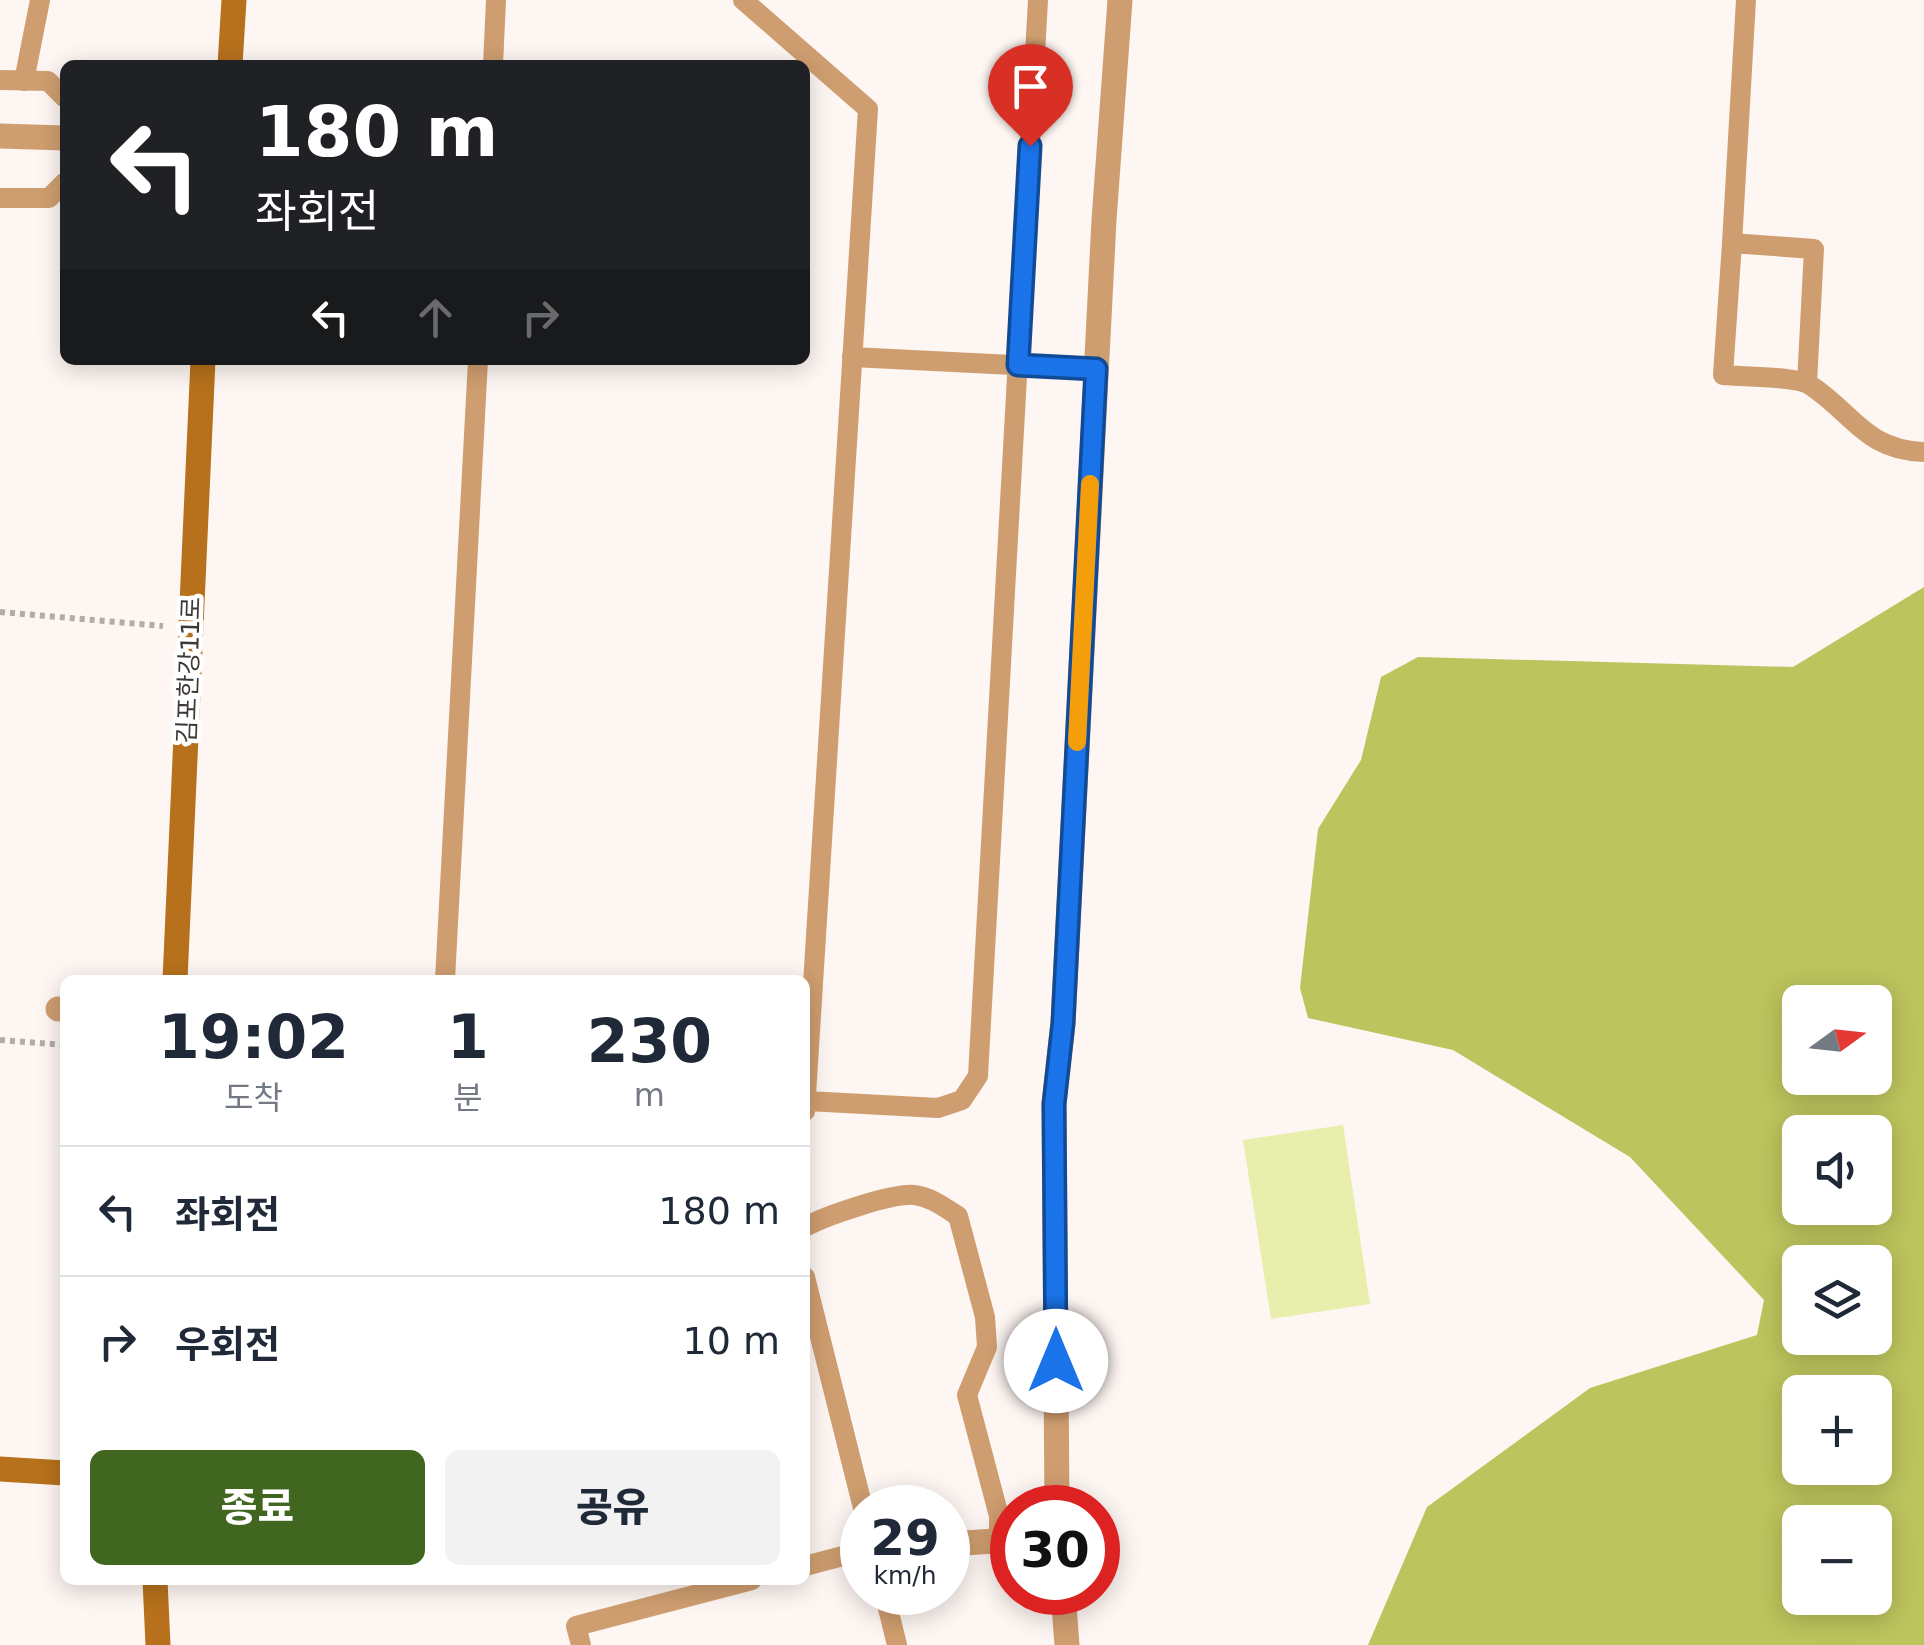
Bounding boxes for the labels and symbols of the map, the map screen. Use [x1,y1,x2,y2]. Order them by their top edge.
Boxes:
pin [988,44,1073,147]
street label: 김포한강11로 [172,596,206,744]
north arrow [1782,985,1892,1095]
position arrow [1004,1309,1108,1413]
speed limit sign: 30 [990,1485,1120,1615]

